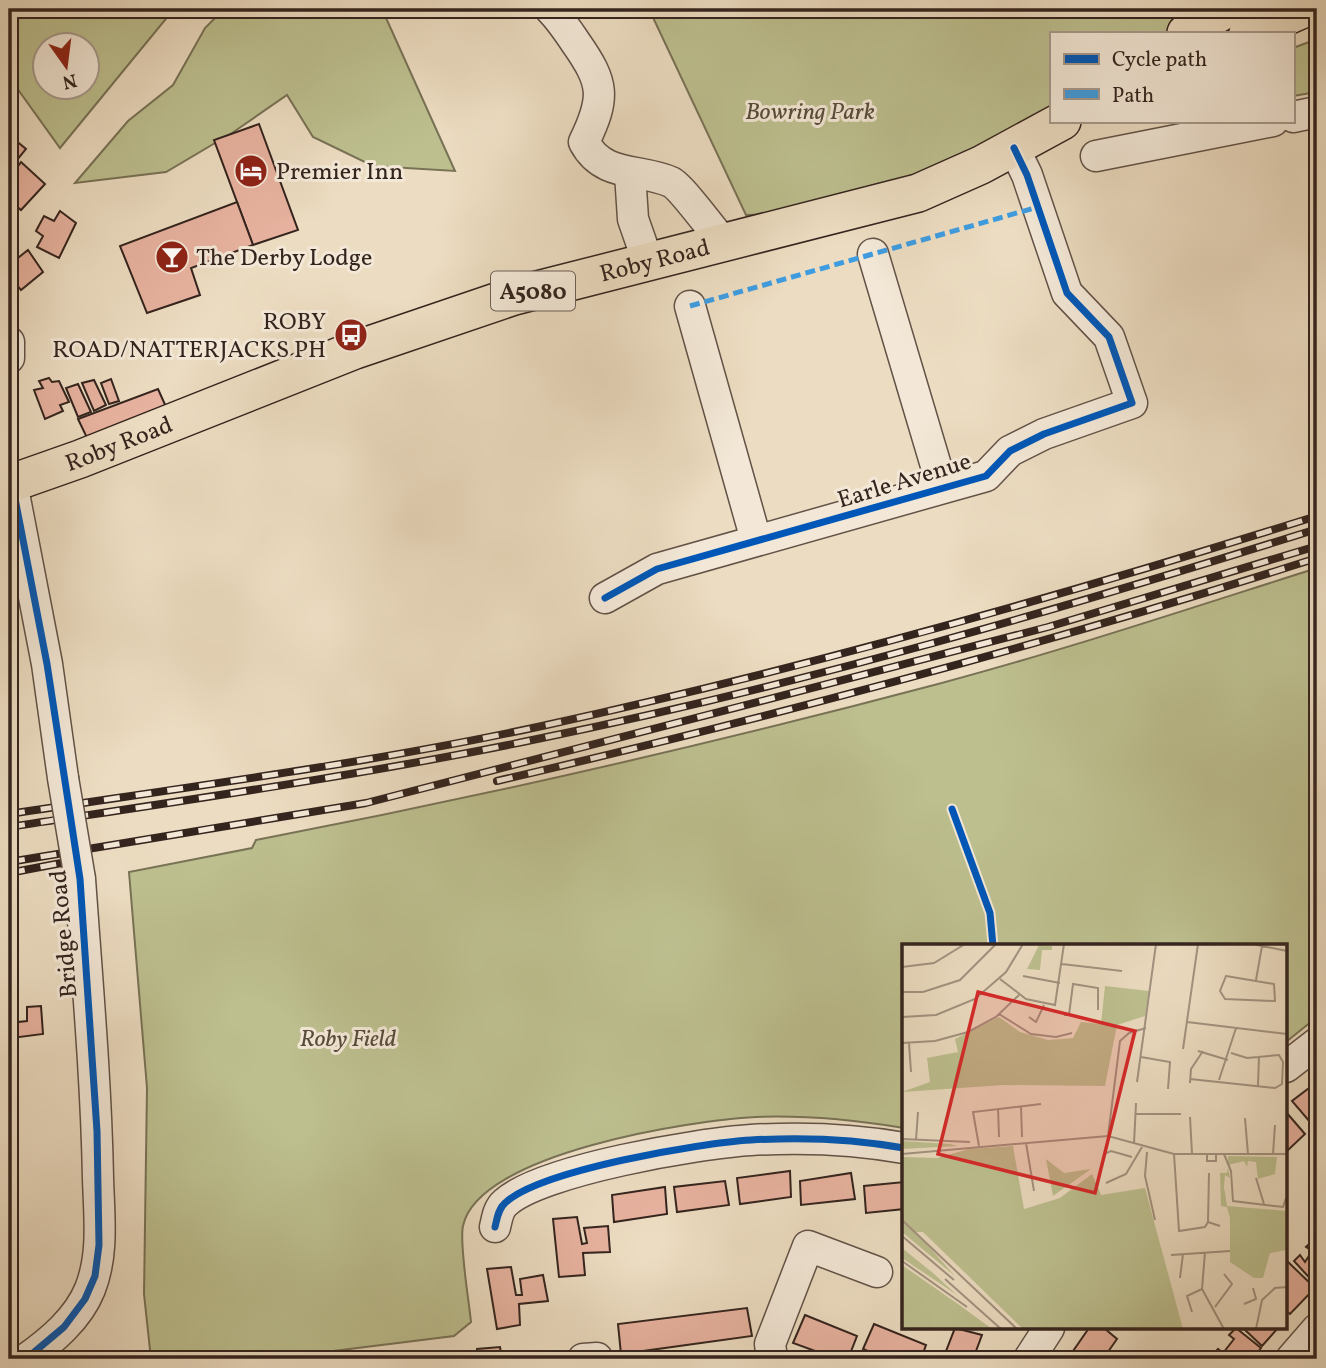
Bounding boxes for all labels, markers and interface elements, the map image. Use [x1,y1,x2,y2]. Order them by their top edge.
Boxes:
north arrow [32,32,102,102]
legend [1050,32,1294,122]
text: Cycle path [1112,46,1207,75]
text: N [60,66,79,95]
text: Path [1112,82,1154,111]
park label: Bowring Park [745,96,875,130]
hotel icon: Premier Inn [232,152,270,190]
place label: Premier Inn [276,156,403,190]
street label: Roby Road [596,232,714,293]
bar icon: The Derby Lodge [153,238,191,276]
place label: The Derby Lodge [196,242,372,276]
road number: A5080 [491,272,575,310]
place label: ROBY ROAD/NATTERJACKS PH [52,306,326,368]
bus stop icon: ROBY ROAD/NATTERJACKS PH [332,316,370,354]
street label: Roby Road [61,409,178,482]
street label: Earle Avenue [833,445,976,518]
street label: Bridge Road [42,868,88,999]
inset map [902,944,1288,1330]
park label: Roby Field [300,1023,397,1057]

